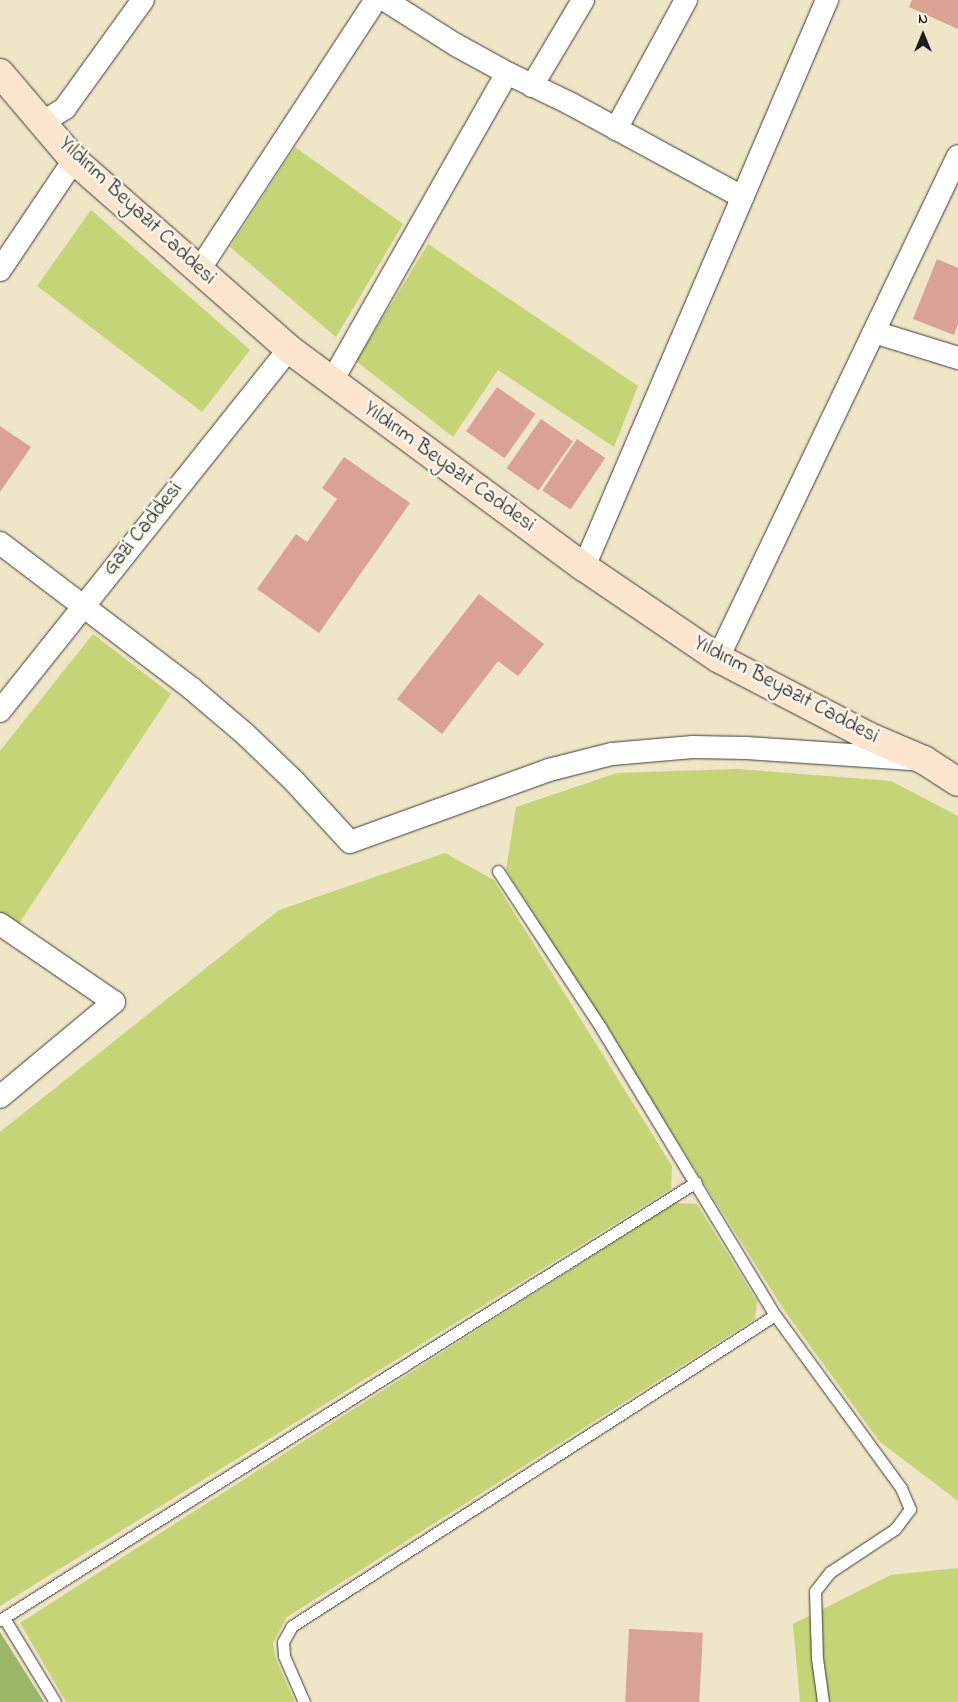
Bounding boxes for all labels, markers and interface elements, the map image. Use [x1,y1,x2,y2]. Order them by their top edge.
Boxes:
text: N [918,9,928,30]
north arrow [898,10,948,60]
street label: Yıldırım Beyazıt Caddesi [53,131,221,291]
street label: Yıldırım Beyazıt Caddesi [358,396,540,538]
street label: Gazi Caddesi [98,477,188,581]
street label: Yıldırım Beyazıt Caddesi [689,630,883,750]

